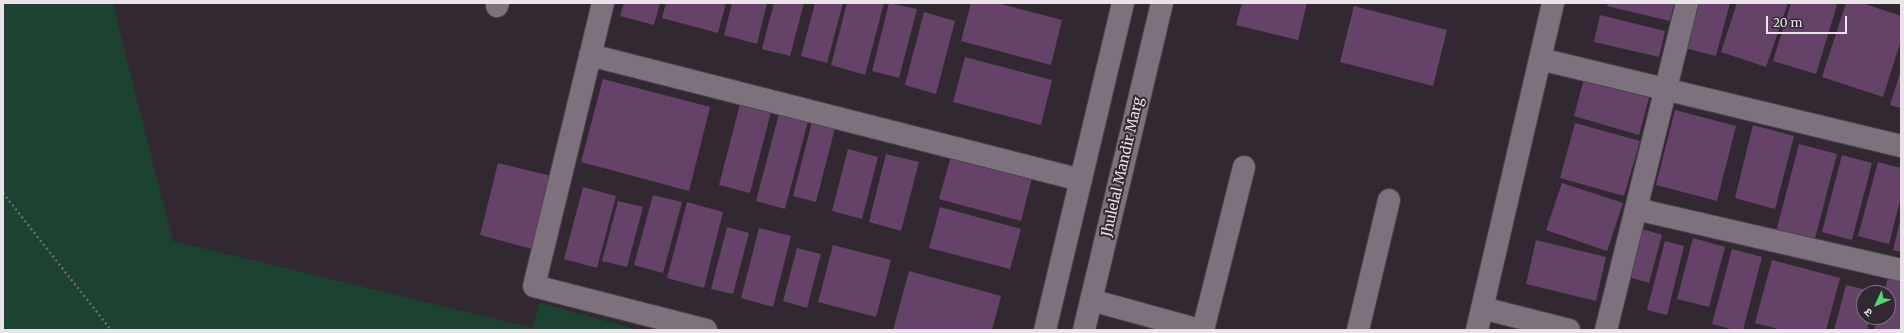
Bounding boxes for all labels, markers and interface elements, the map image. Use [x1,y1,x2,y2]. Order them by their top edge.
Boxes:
scale bar [1768,8,1849,34]
text: 20 m [1773,15,1802,30]
street label: Jhulelal Mandir Marg [1099,95,1147,239]
north arrow [1856,285,1896,325]
text: उ [1861,305,1875,320]

